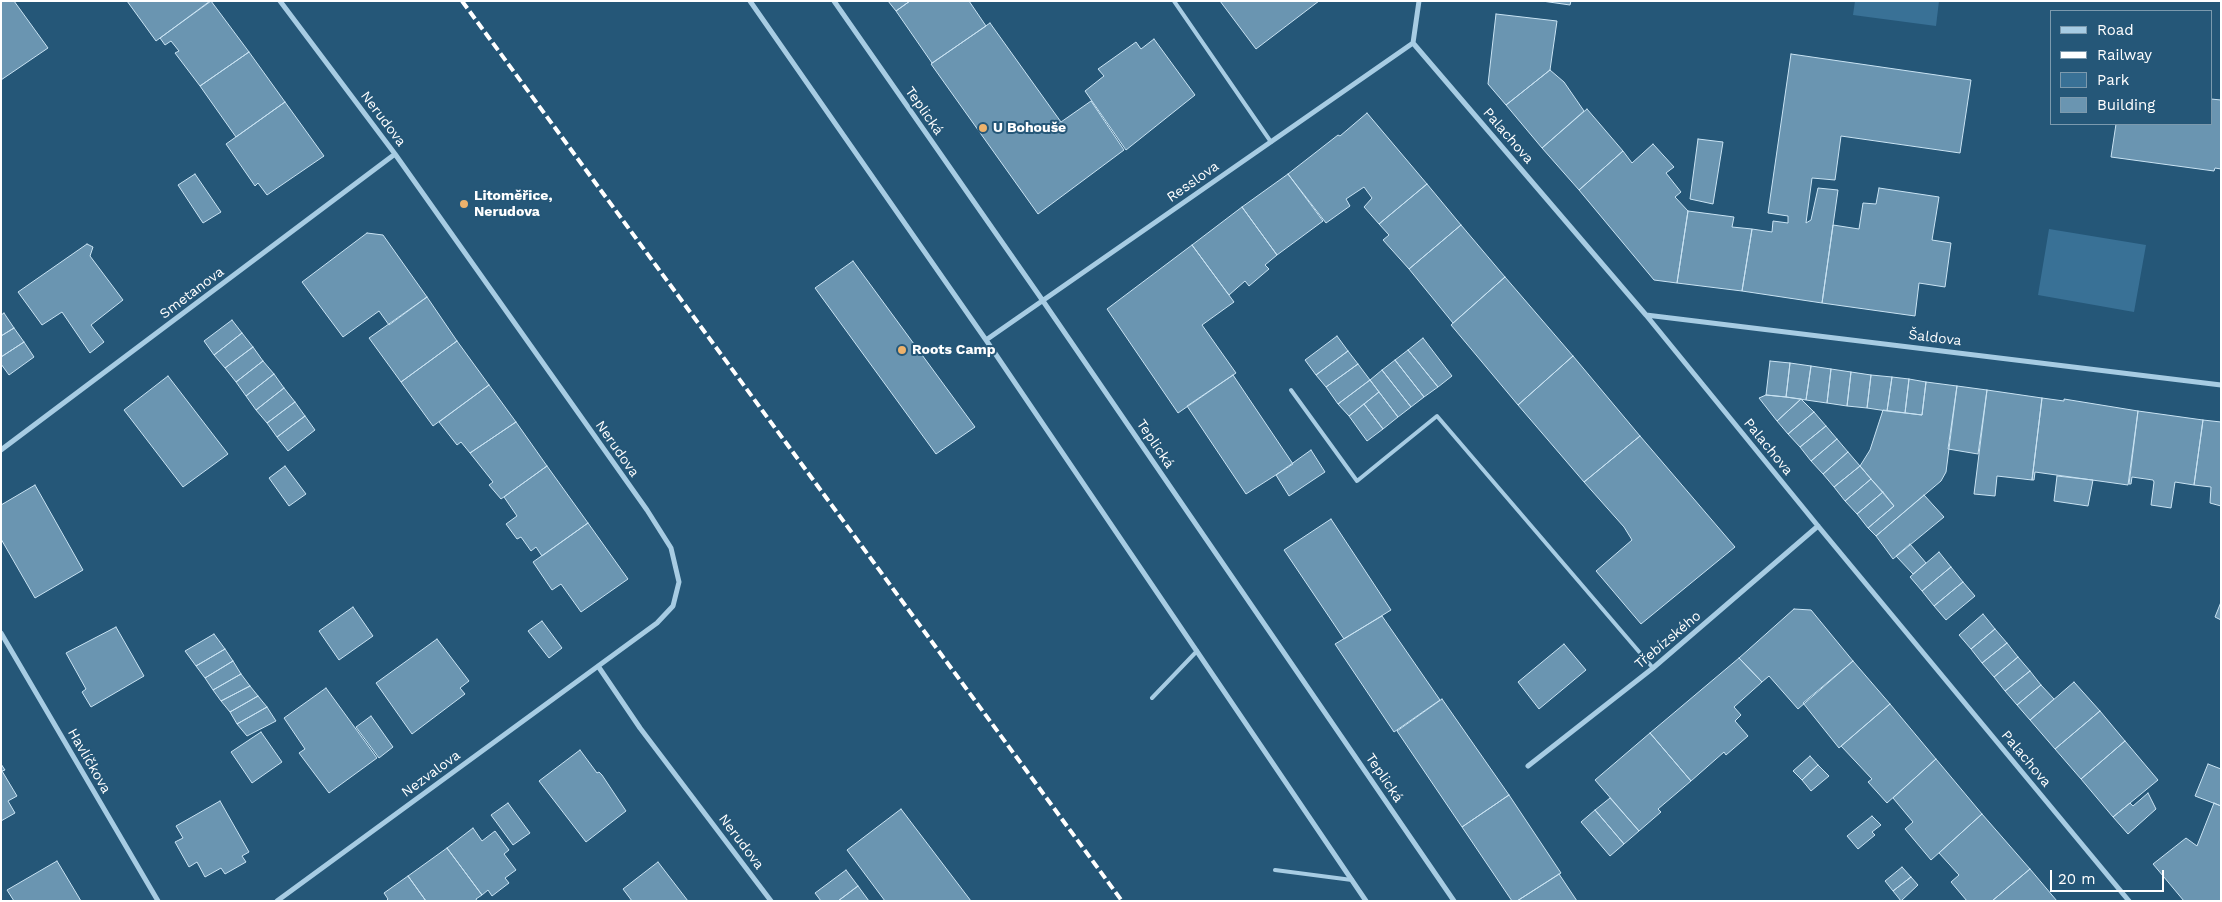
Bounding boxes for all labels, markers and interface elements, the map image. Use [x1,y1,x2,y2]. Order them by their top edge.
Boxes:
legend [2050,10,2212,125]
text: Road [2097,21,2134,39]
text: Railway [2097,46,2152,64]
text: Park [2097,71,2129,89]
street label: Teplická [901,84,947,138]
street label: Nerudova [357,88,409,150]
text: Building [2097,96,2155,114]
street label: Palachova [1479,105,1537,167]
place label: U Bohouše [993,120,1066,136]
marker: U Bohouše [977,122,989,134]
street label: Resslova [1164,158,1222,206]
place label: Litoměřice, Nerudova [474,188,552,220]
marker: Litoměřice, Nerudova [458,198,470,210]
street label: Smetanova [157,263,227,323]
street label: Šaldova [1908,326,1962,350]
place label: Roots Camp [912,342,995,358]
marker: Roots Camp [896,344,908,356]
street label: Palachova [1740,415,1796,479]
street label: Teplická [1133,416,1177,472]
street label: Nerudova [592,418,642,480]
street label: Třebízského [1631,607,1705,673]
street label: Havlíčkova [64,726,114,796]
street label: Palachova [1998,727,2054,791]
street label: Nezvalova [398,747,464,801]
street label: Teplická [1362,750,1406,806]
street label: Nerudova [715,811,767,873]
scale bar [2052,860,2166,892]
text: 20 m [2058,870,2096,888]

